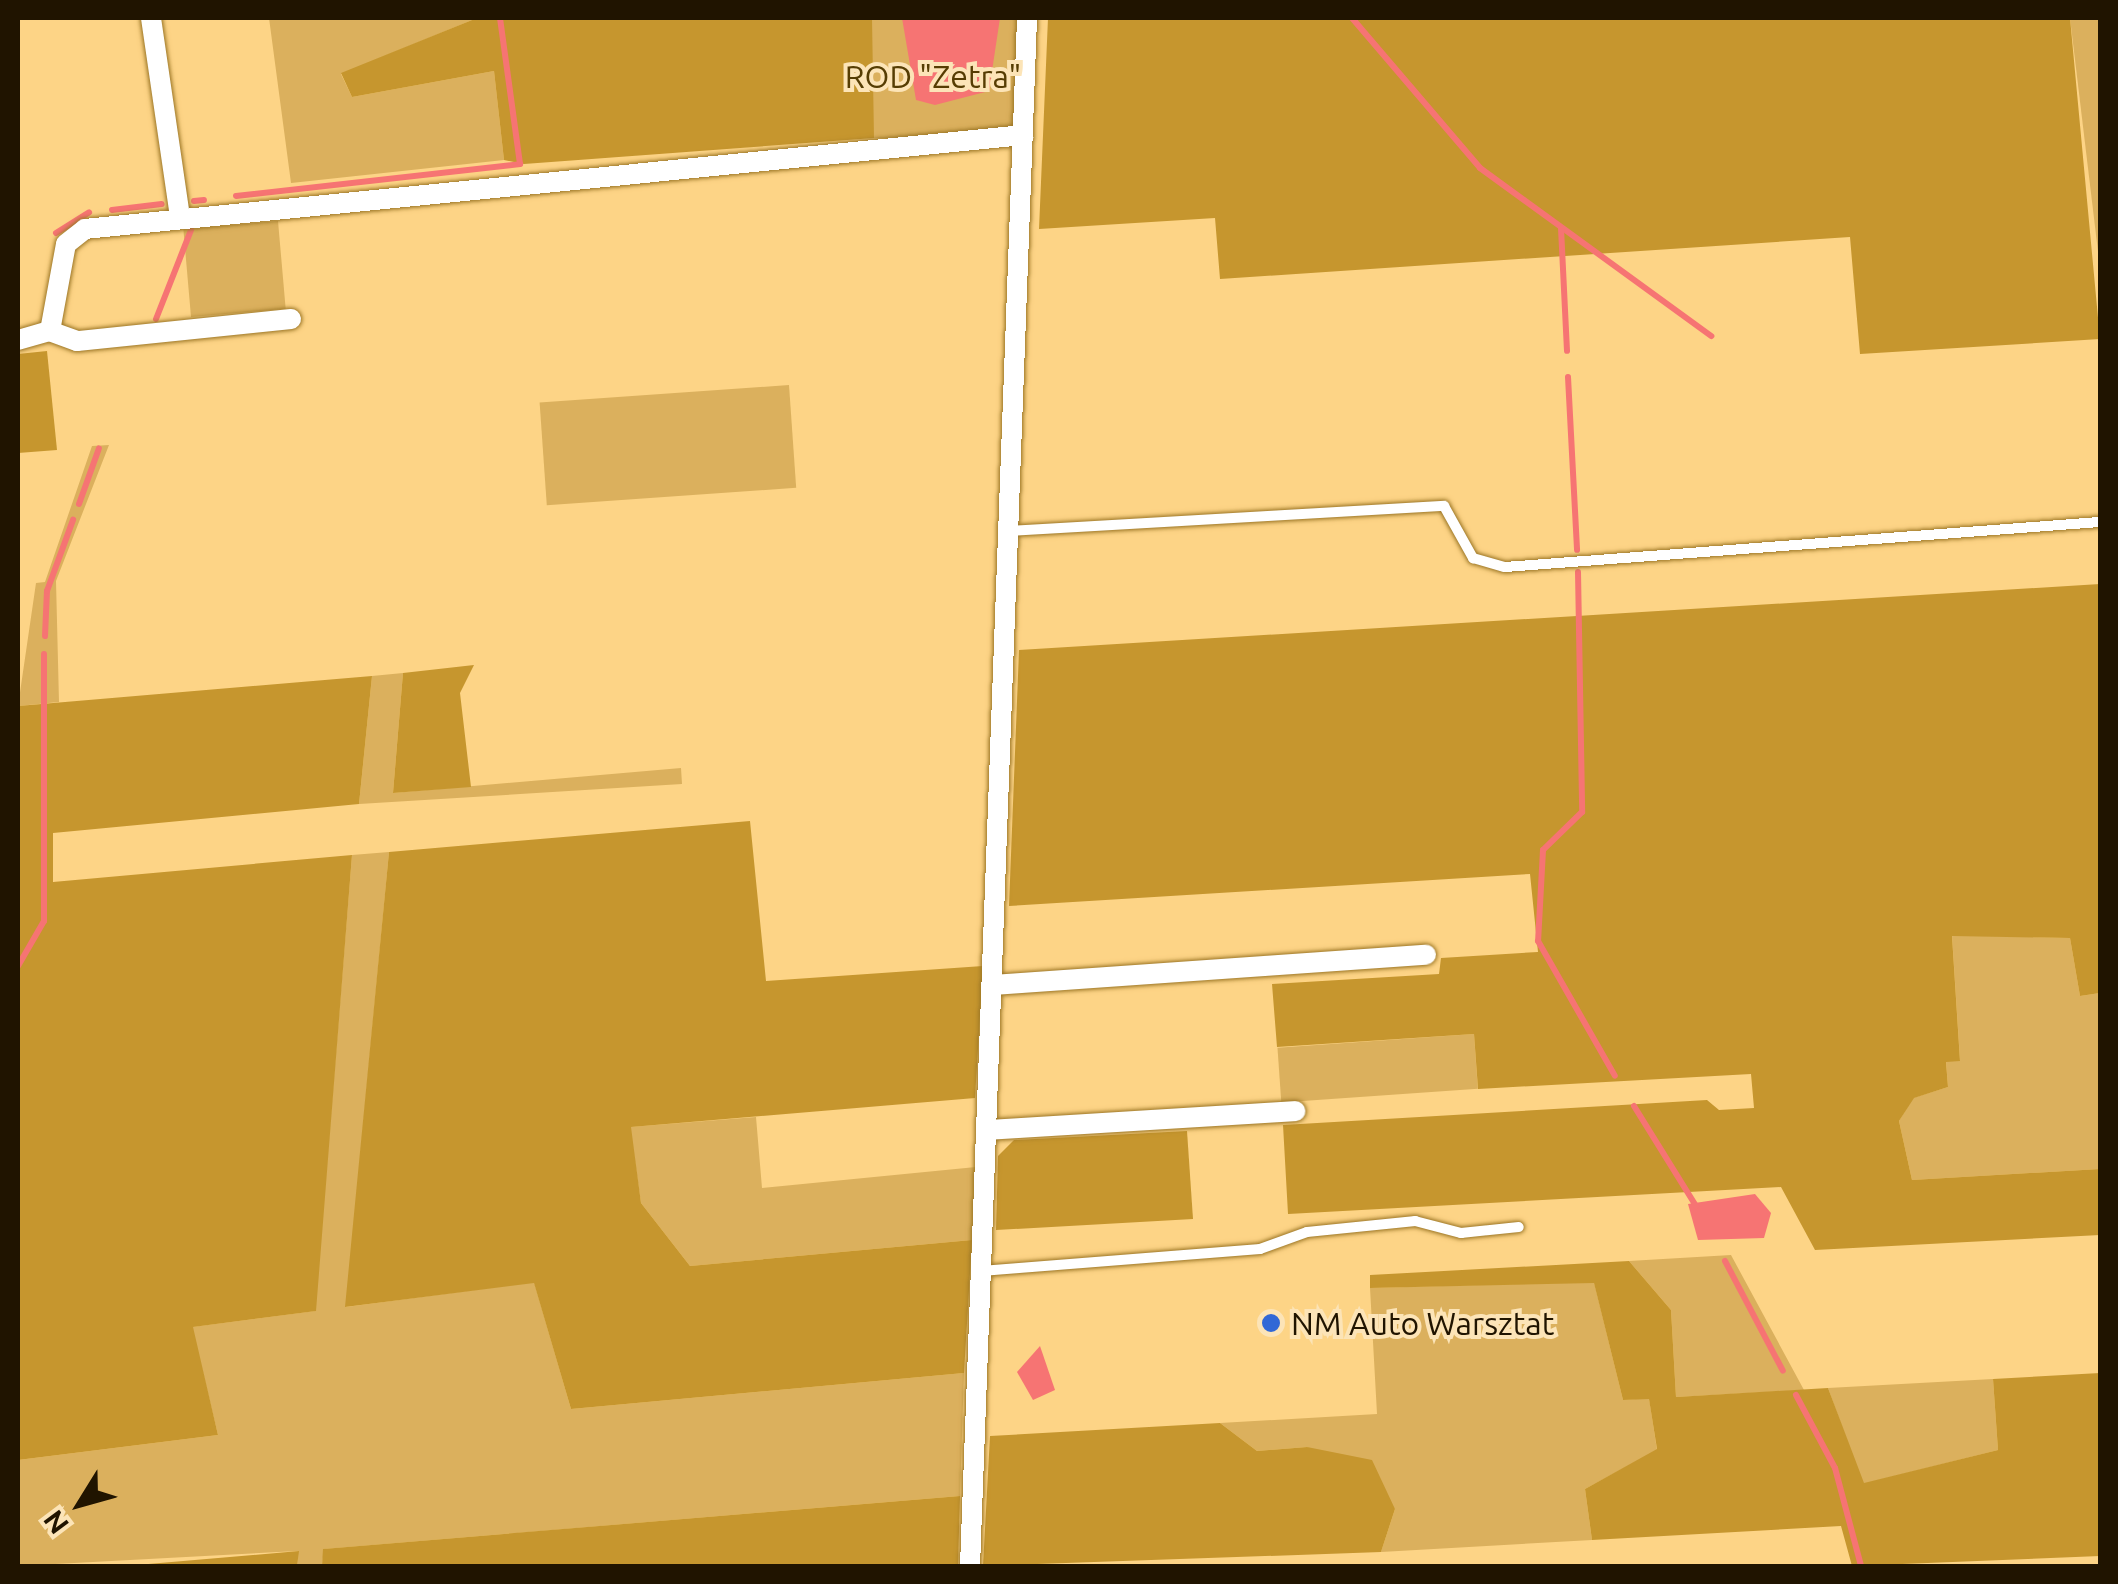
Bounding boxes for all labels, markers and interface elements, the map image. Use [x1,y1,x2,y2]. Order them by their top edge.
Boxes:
park label: ROD "Zetra" [845,57,1021,95]
place label: NM Auto Warsztat [1291,1304,1554,1342]
marker: NM Auto Warsztat [1260,1312,1282,1334]
north arrow [30,1454,130,1554]
text: N [37,1505,74,1540]

